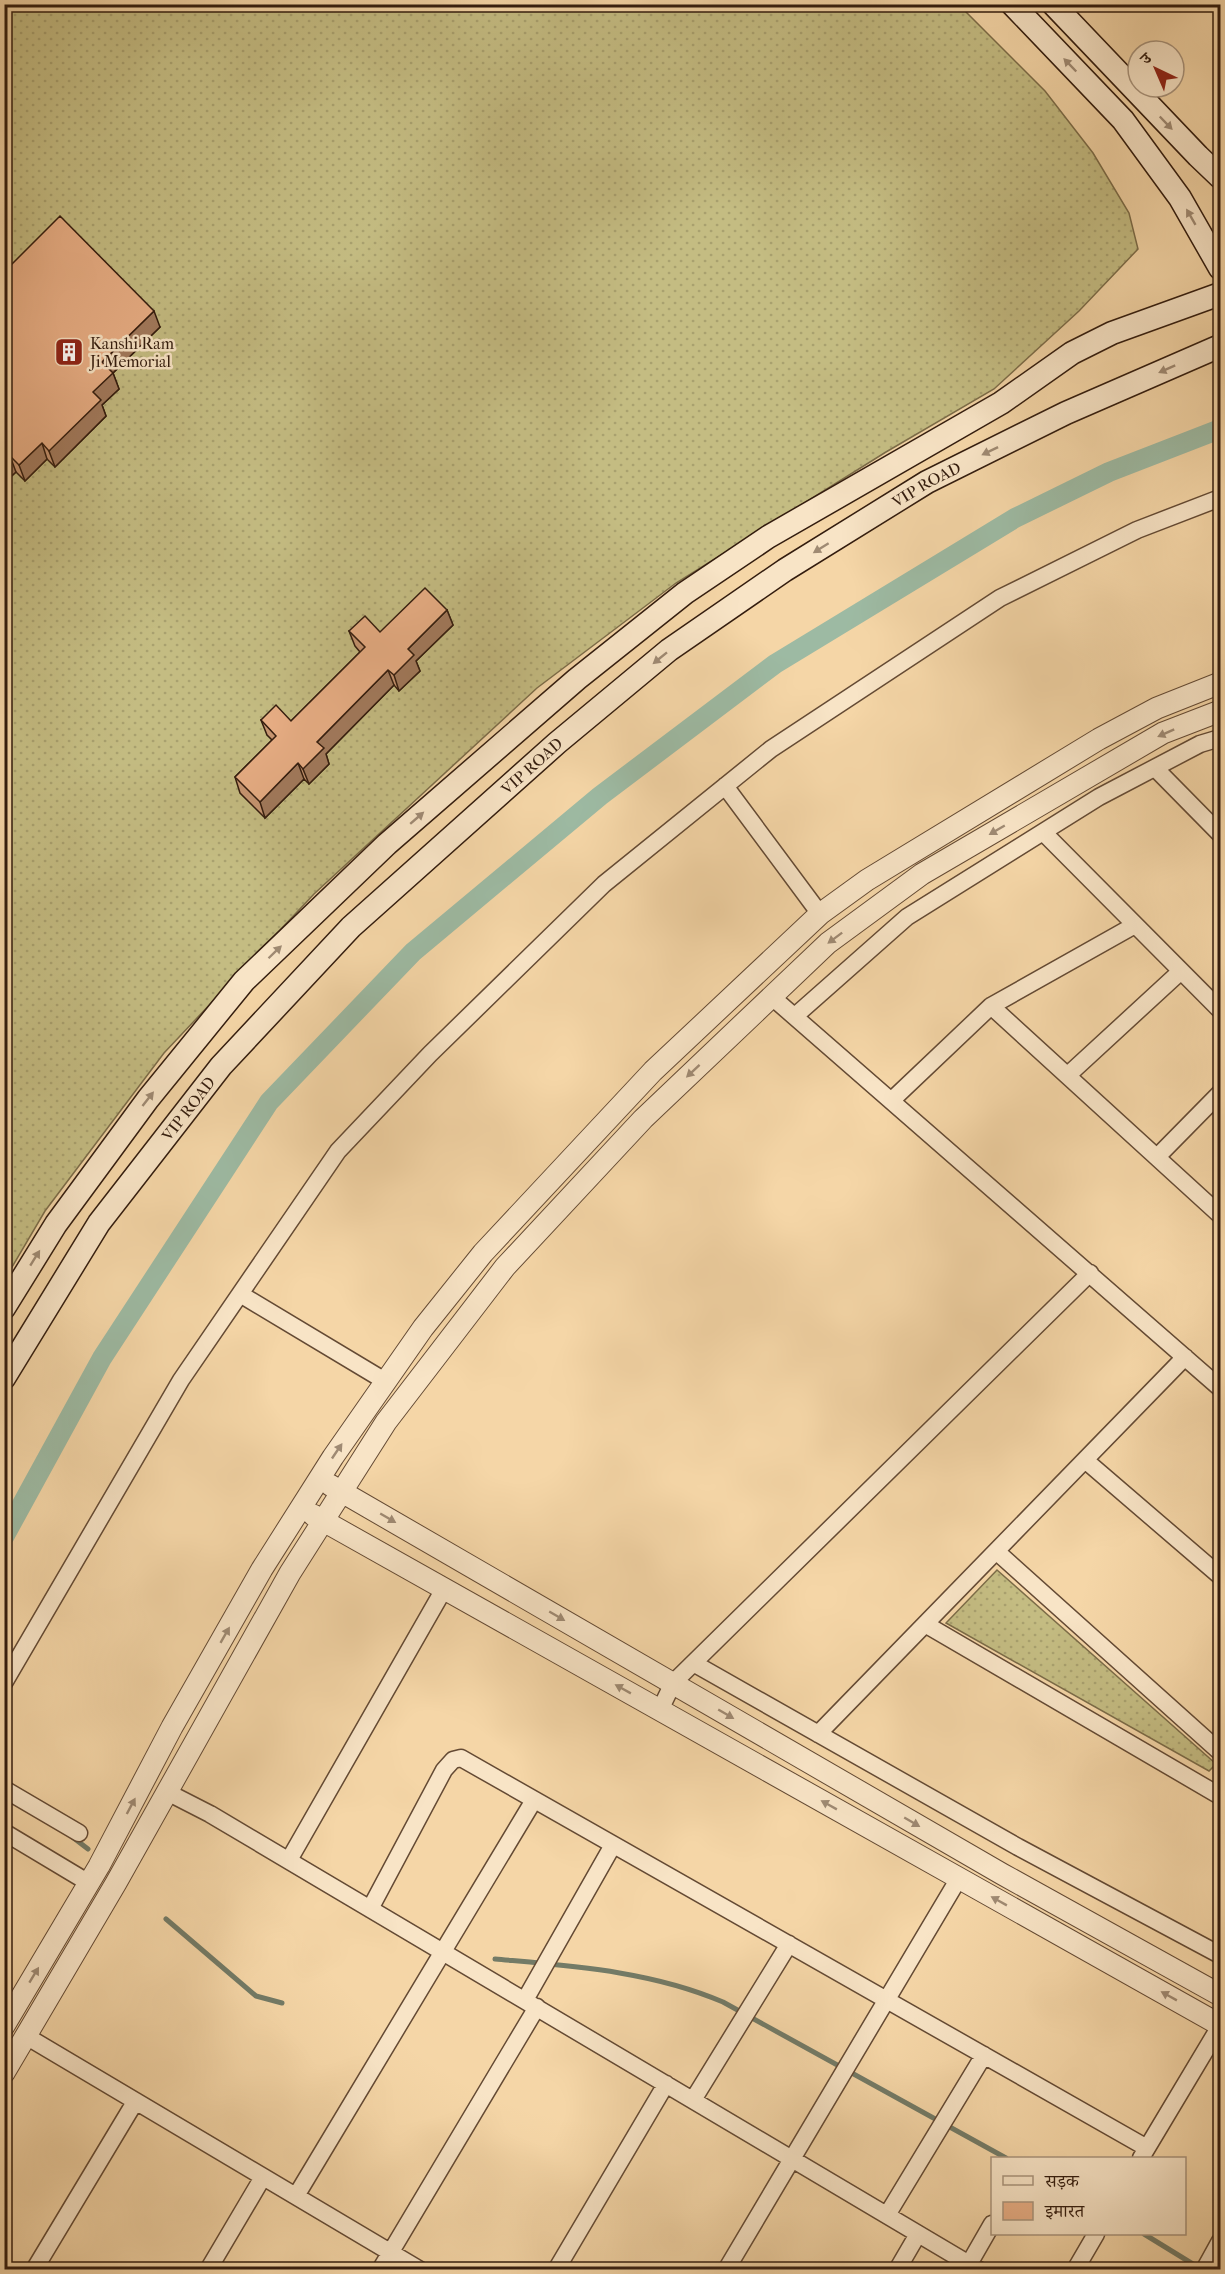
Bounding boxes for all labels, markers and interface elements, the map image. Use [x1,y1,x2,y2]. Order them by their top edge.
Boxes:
north arrow [1126,39,1186,99]
text: उ [1136,48,1157,69]
one-way arrow [1063,58,1077,73]
one-way arrow [1159,115,1173,130]
one-way arrow [1186,208,1196,225]
place label: Kanshi Ram Ji Memorial [88,334,175,371]
building icon: Kanshi Ram Ji Memorial [53,336,85,368]
one-way arrow [1158,365,1176,374]
one-way arrow [981,446,998,456]
street label: VIP ROAD [888,458,964,512]
one-way arrow [813,542,829,553]
one-way arrow [652,651,668,664]
one-way arrow [1158,728,1175,737]
street label: VIP ROAD [496,734,567,799]
one-way arrow [409,812,424,825]
one-way arrow [988,825,1005,835]
one-way arrow [828,932,843,944]
one-way arrow [268,945,283,959]
one-way arrow [687,1064,701,1078]
street label: VIP ROAD [157,1073,219,1145]
one-way arrow [141,1091,154,1107]
one-way arrow [30,1250,41,1266]
one-way arrow [331,1443,343,1459]
one-way arrow [380,1513,396,1524]
one-way arrow [549,1611,566,1621]
one-way arrow [220,1626,230,1643]
one-way arrow [614,1684,631,1694]
one-way arrow [717,1709,734,1719]
one-way arrow [126,1797,136,1814]
one-way arrow [821,1800,838,1810]
one-way arrow [904,1817,921,1827]
one-way arrow [991,1896,1008,1906]
one-way arrow [29,1967,40,1983]
one-way arrow [1161,1991,1178,2001]
legend [991,2157,1186,2235]
text: सड़क [1044,2171,1080,2192]
text: इमारत [1044,2201,1085,2222]

